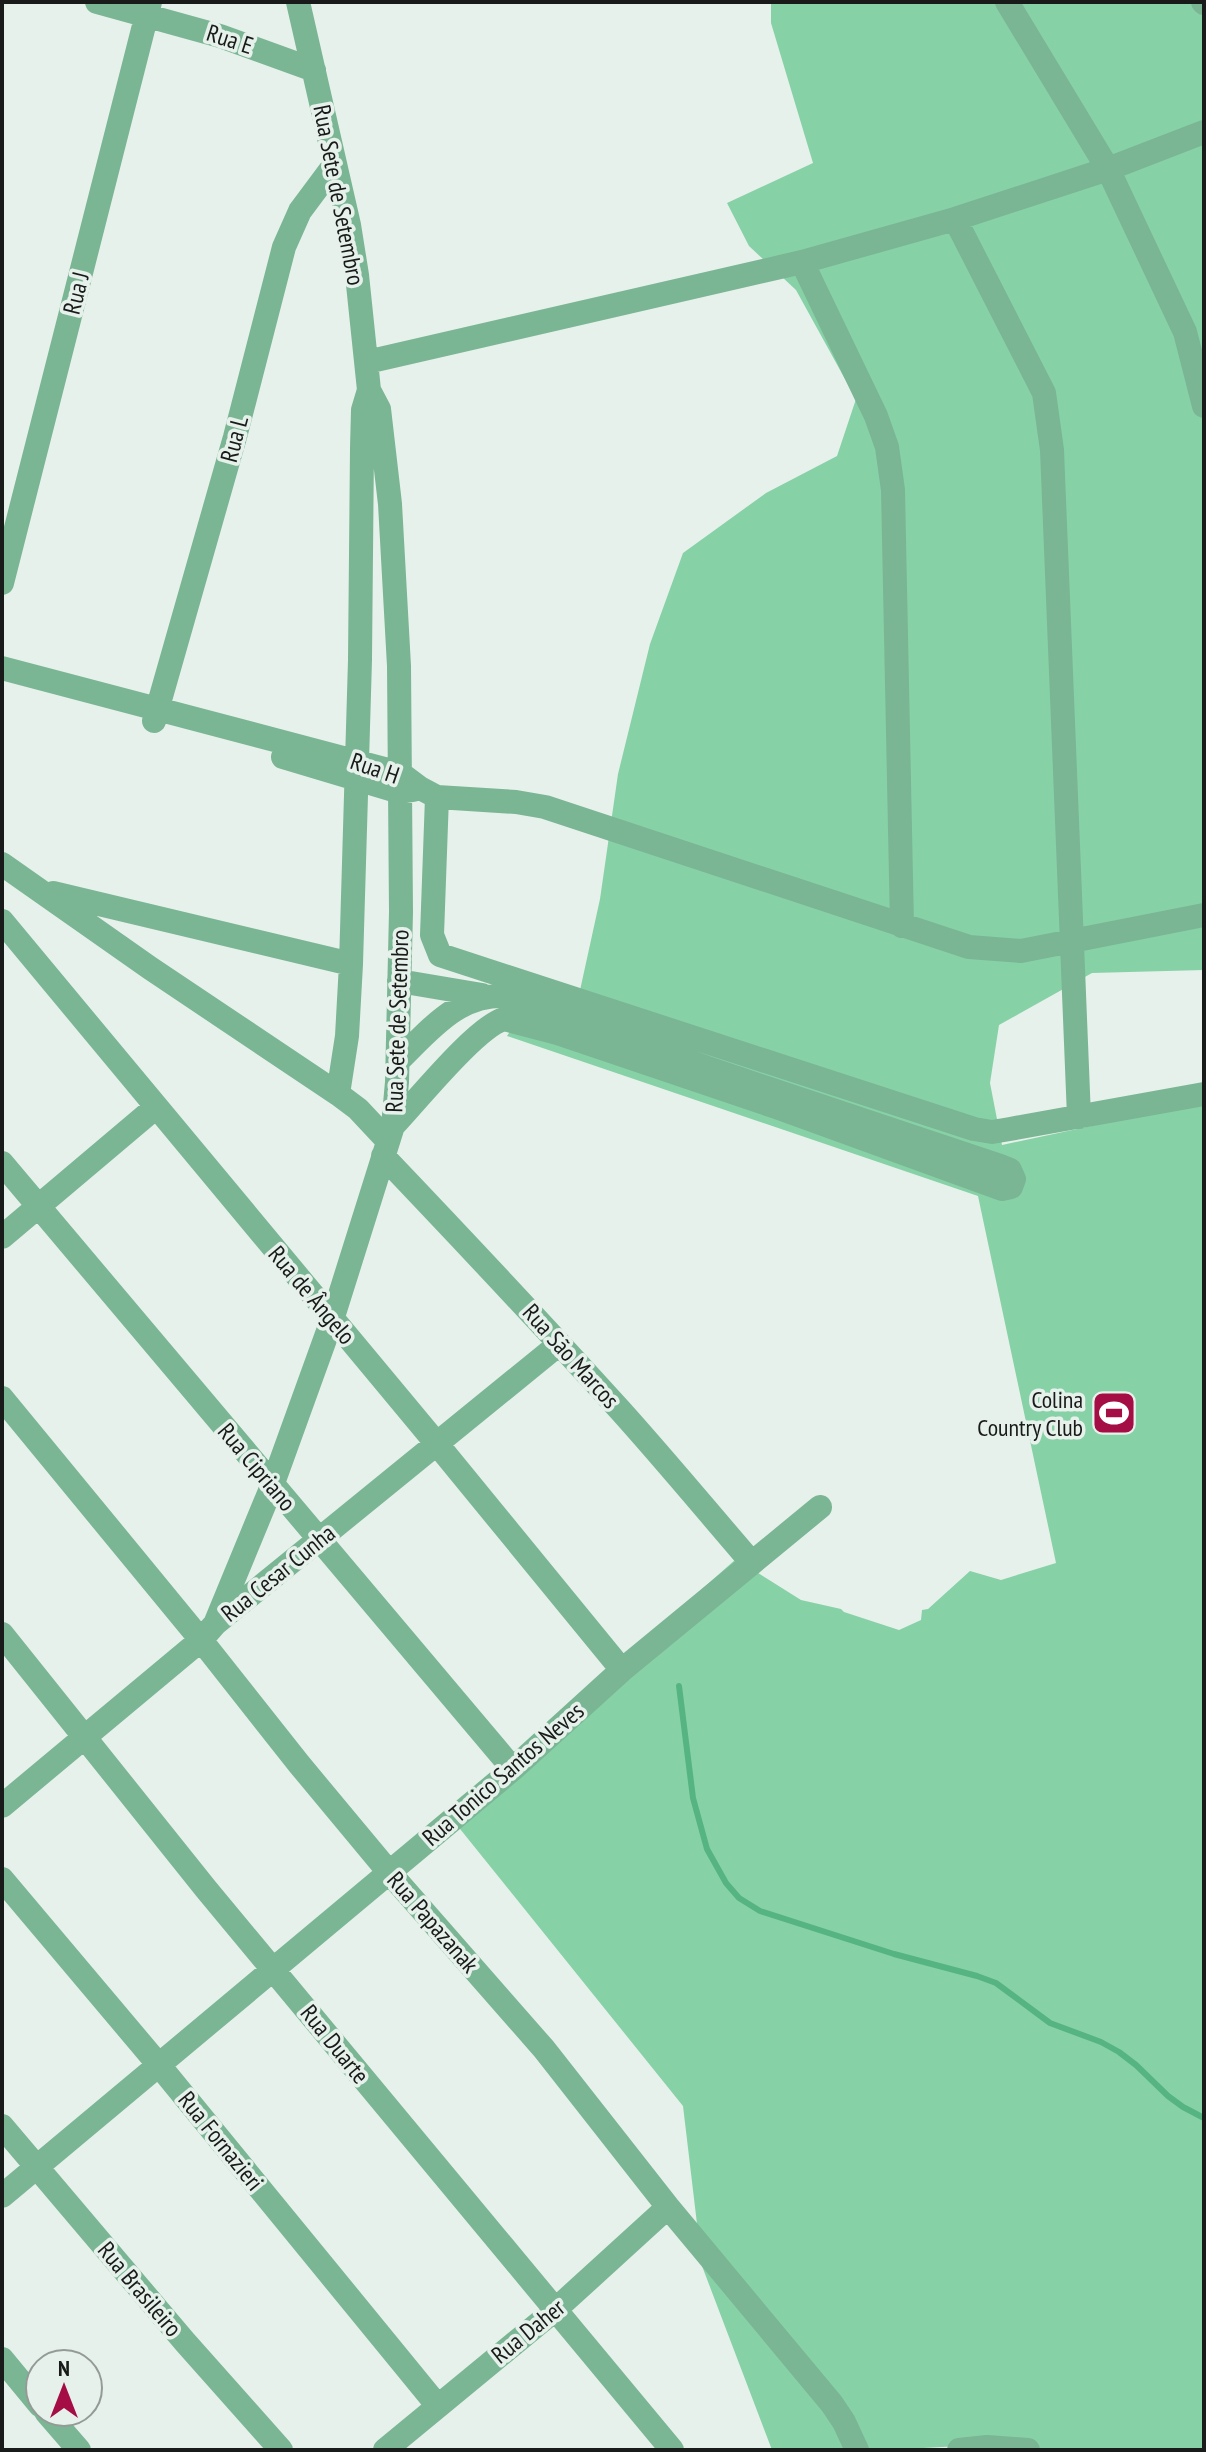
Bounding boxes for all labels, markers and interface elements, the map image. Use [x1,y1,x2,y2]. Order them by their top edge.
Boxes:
street label: Rua E [203,17,257,61]
street label: Rua Sete de Setembro [306,102,372,288]
street label: Rua J [56,269,96,317]
street label: Rua L [213,412,255,466]
street label: Rua H [347,745,403,791]
street label: Rua Sete de Setembro [378,929,416,1113]
street label: Rua de Ângelo [262,1239,362,1351]
street label: Rua São Marcos [516,1297,626,1415]
place label: Colina Country Club [977,1384,1083,1443]
sports icon: Colina Country Club [1090,1389,1138,1437]
street label: Rua Cipriano [211,1417,303,1517]
street label: Rua Cesar Cunha [215,1518,341,1628]
street label: Rua Tonico Santos Neves [416,1695,590,1853]
street label: Rua Papazanak [381,1865,486,1980]
street label: Rua Duarte [294,1998,376,2090]
street label: Rua Fornazieri [171,2085,271,2197]
street label: Rua Brasileiro [91,2235,189,2343]
street label: Rua Daher [485,2292,571,2370]
north arrow [24,2348,104,2428]
text: N [58,2354,70,2382]

